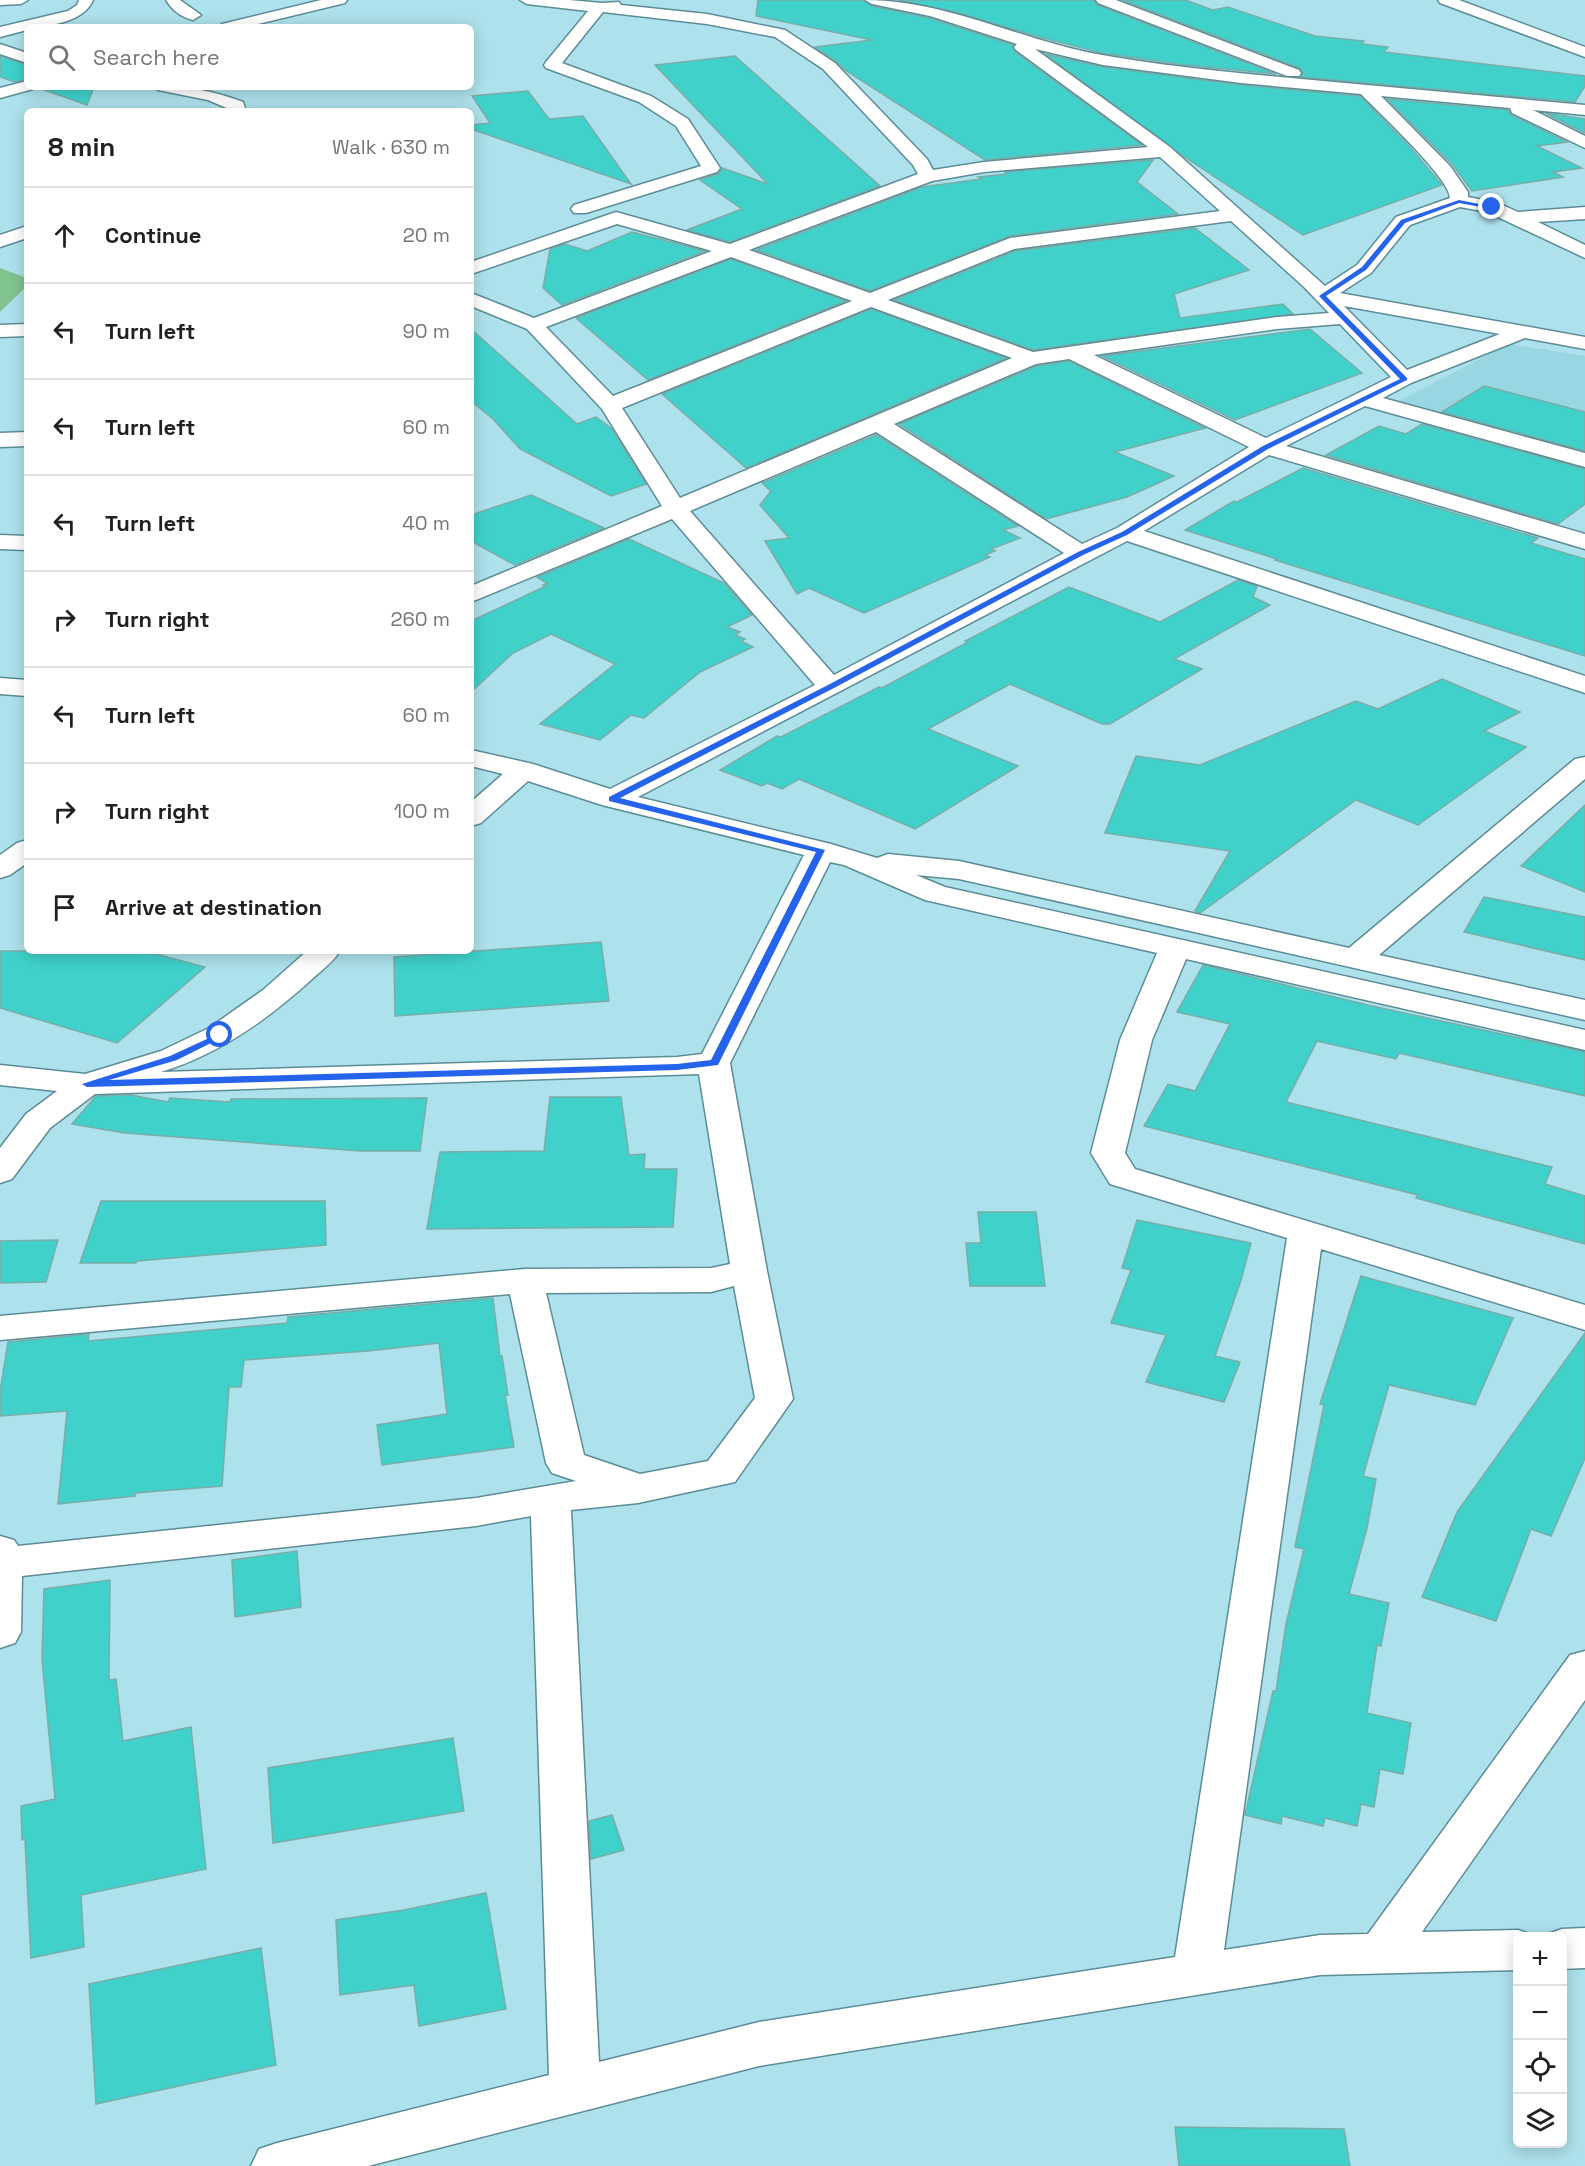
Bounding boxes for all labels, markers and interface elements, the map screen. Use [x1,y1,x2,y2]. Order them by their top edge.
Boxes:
search box [24,24,474,90]
icon: search [45,41,78,74]
text: Search here [93,43,220,71]
text: 8 min [48,130,115,164]
text: Walk · 630 m [332,134,450,160]
route end [1478,193,1504,219]
icon: ahead [48,219,81,252]
text: Continue [105,221,201,249]
text: 20 m [403,222,450,248]
icon: left [48,315,81,348]
text: Turn left [105,317,195,345]
text: 90 m [403,318,450,344]
icon: left [48,411,81,444]
text: Turn left [105,413,195,441]
text: 60 m [403,414,450,440]
icon: left [48,507,81,540]
text: Turn left [105,509,195,537]
text: 40 m [402,510,450,536]
icon: right [48,603,81,636]
text: Turn right [105,605,210,633]
text: 260 m [391,606,450,632]
icon: left [48,699,81,732]
text: Turn left [105,701,195,729]
text: 60 m [403,702,450,728]
icon: right [48,795,81,828]
text: Turn right [105,797,210,825]
text: 100 m [394,798,450,824]
icon: arrive [48,891,81,924]
text: Arrive at destination [105,893,322,921]
route start [206,1021,232,1047]
map controls [1513,1932,1567,2148]
button: + [1513,1932,1567,1986]
button: − [1513,1986,1567,2040]
button: locate [1513,2040,1567,2094]
button: layers [1513,2094,1567,2148]

